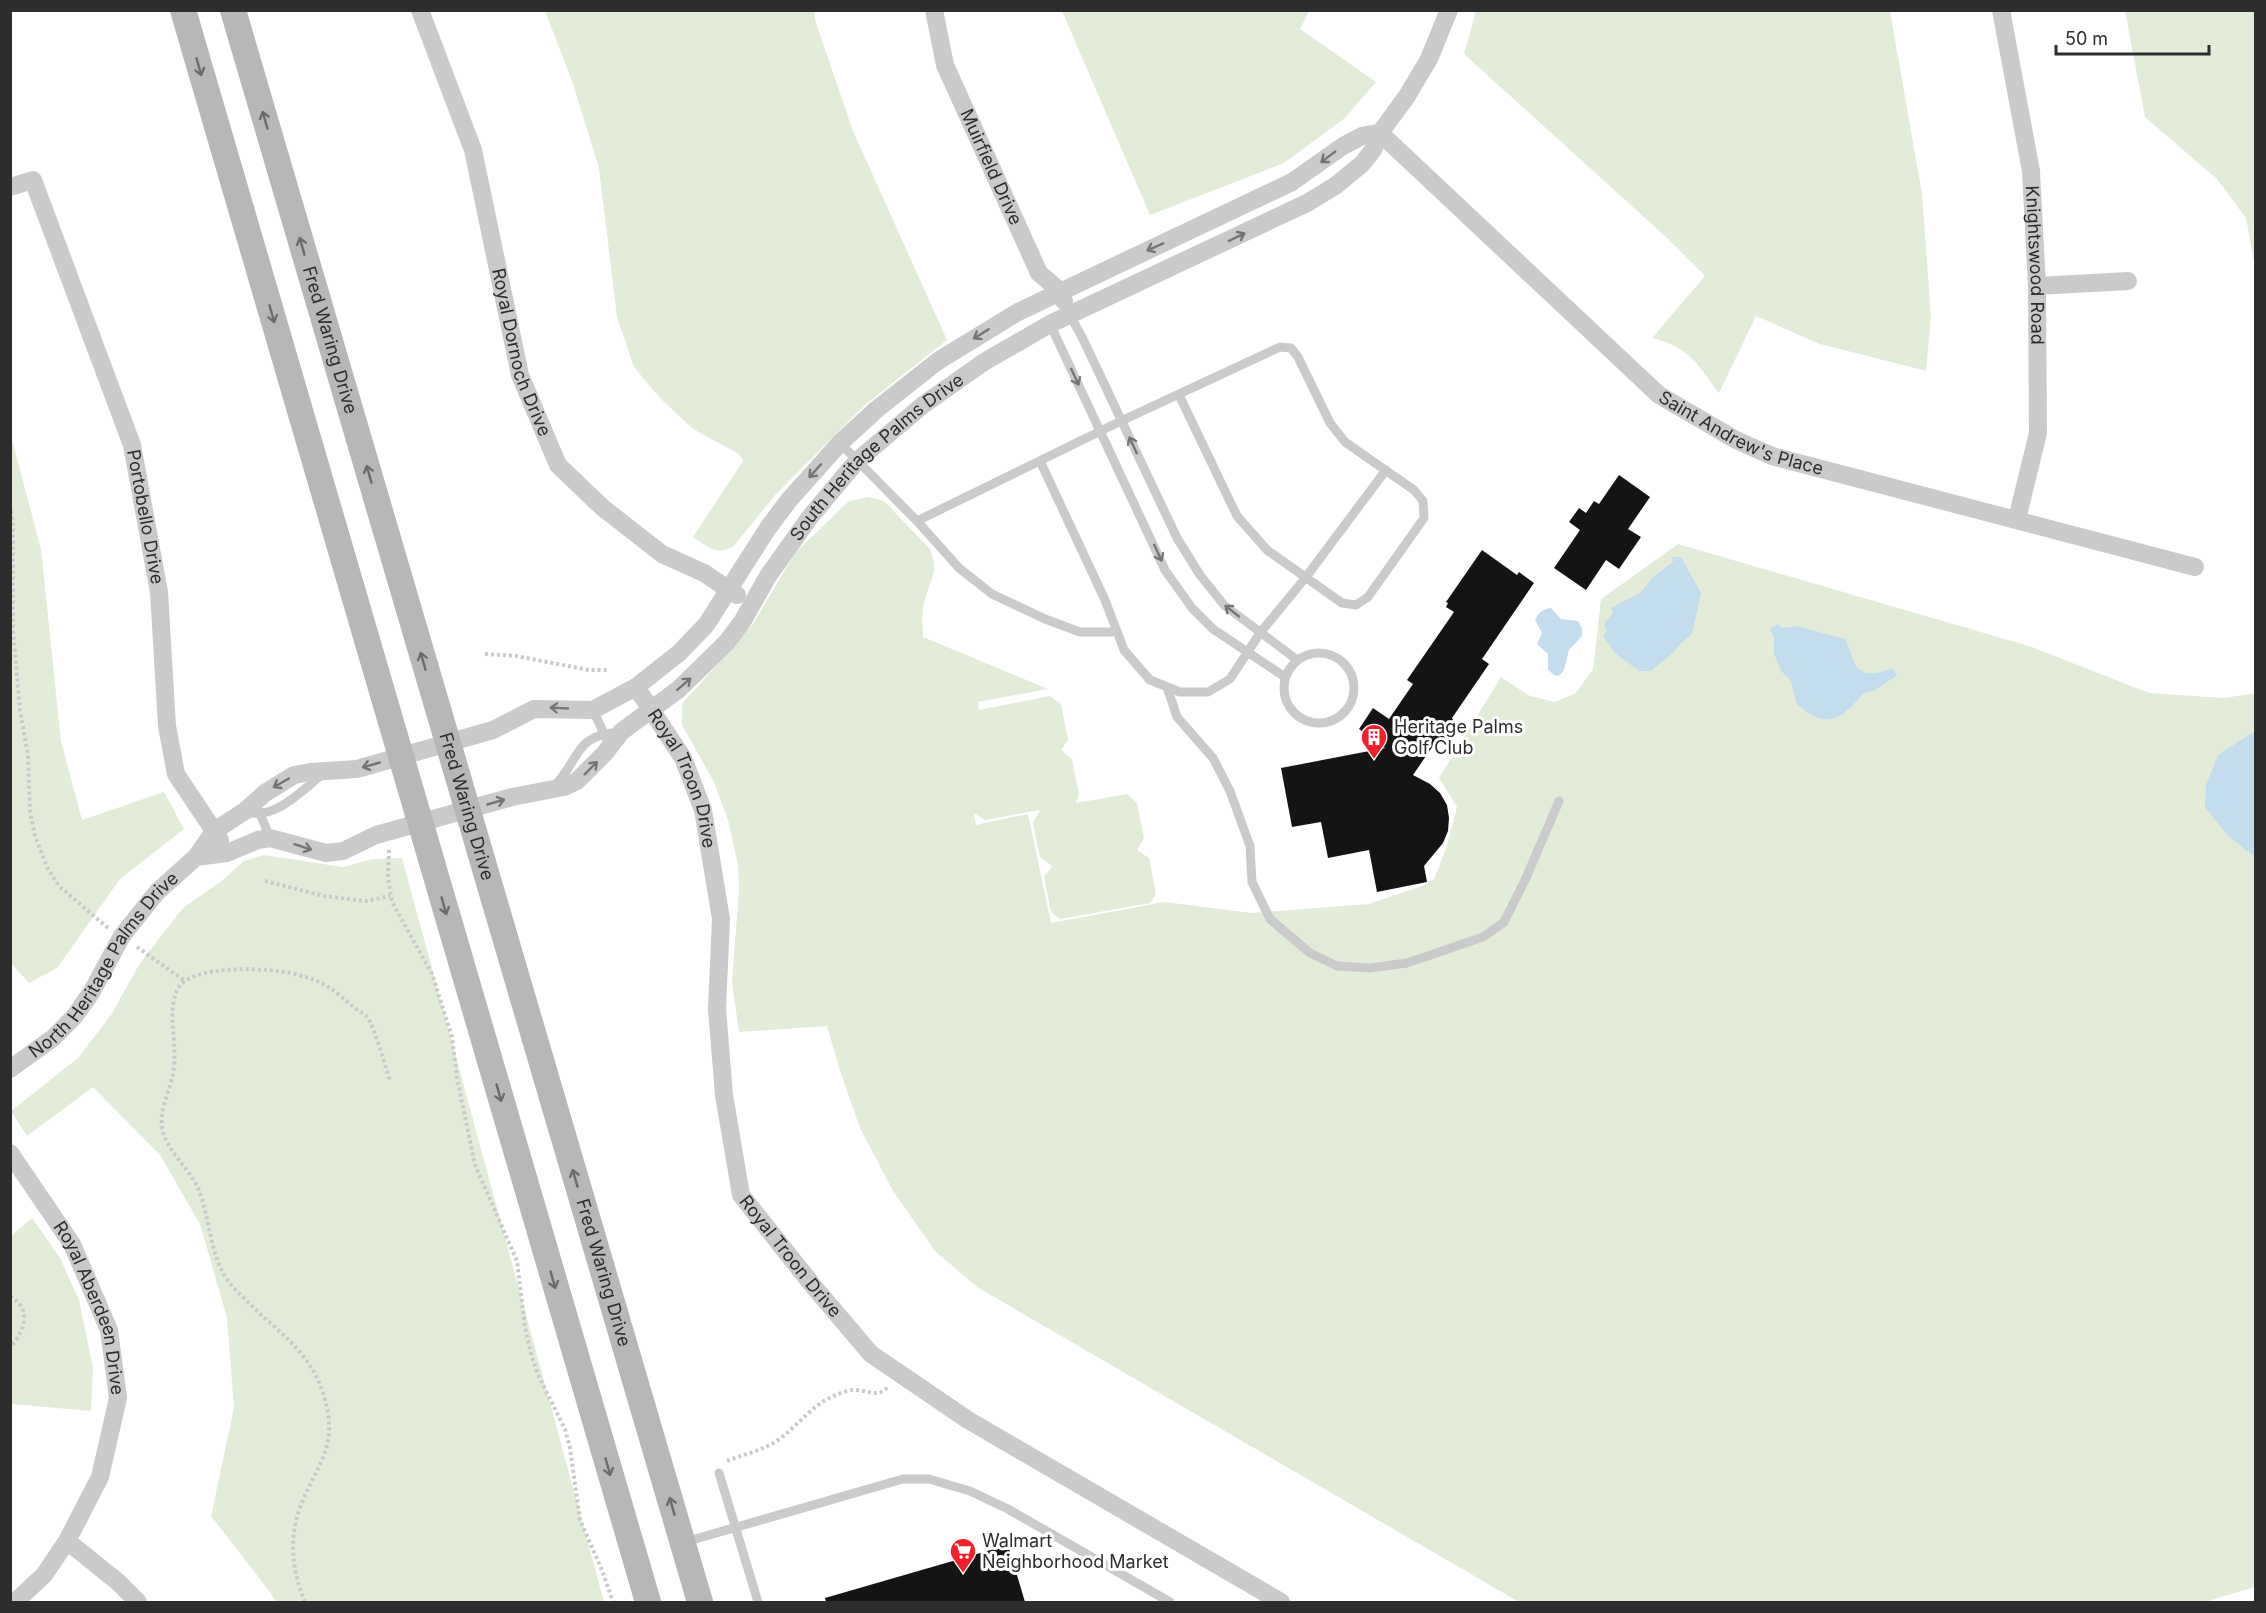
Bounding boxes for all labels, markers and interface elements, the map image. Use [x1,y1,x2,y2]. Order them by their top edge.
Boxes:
scale bar [2056,18,2209,56]
text: 50 m [2065,28,2108,49]
one-way arrow [194,57,205,76]
street label: Muirfield Drive [956,105,1027,228]
one-way arrow [259,111,270,130]
one-way arrow [1320,151,1336,164]
street label: Knightswood Road [2022,185,2048,345]
one-way arrow [1227,231,1245,243]
one-way arrow [296,237,307,256]
one-way arrow [1147,241,1165,253]
street label: Fred Waring Drive [299,264,362,416]
street label: Royal Dornoch Drive [488,266,556,439]
one-way arrow [267,304,278,323]
one-way arrow [973,328,990,340]
one-way arrow [1069,368,1081,386]
street label: South Heritage Palms Drive [786,369,967,545]
street label: Saint Andrew's Place [1655,386,1826,479]
one-way arrow [1127,437,1139,455]
street label: Portobello Drive [123,448,168,586]
one-way arrow [808,463,822,478]
one-way arrow [362,464,374,483]
one-way arrow [1152,544,1164,562]
one-way arrow [1225,605,1241,618]
one-way arrow [417,652,428,671]
one-way arrow [676,677,691,691]
one-way arrow [550,703,570,714]
street label: Royal Troon Drive [644,705,720,849]
place label: Heritage Palms Golf Club [1394,716,1523,758]
building icon: Heritage Palms Golf Club [1359,722,1389,760]
street label: Fred Waring Drive [436,730,499,883]
one-way arrow [362,760,381,771]
one-way arrow [584,761,598,776]
one-way arrow [273,777,290,789]
one-way arrow [486,796,505,807]
one-way arrow [293,843,312,854]
street label: North Heritage Palms Drive [25,867,182,1062]
one-way arrow [439,896,450,915]
one-way arrow [494,1083,505,1102]
one-way arrow [569,1169,580,1188]
street label: Royal Troon Drive [735,1191,846,1321]
street label: Fred Waring Drive [572,1196,636,1349]
street label: Royal Aberdeen Drive [50,1217,128,1396]
one-way arrow [548,1270,560,1289]
one-way arrow [603,1457,614,1476]
one-way arrow [666,1497,677,1516]
place label: Walmart Neighborhood Market [982,1530,1169,1572]
supermarket icon: Walmart Neighborhood Market [948,1536,978,1574]

